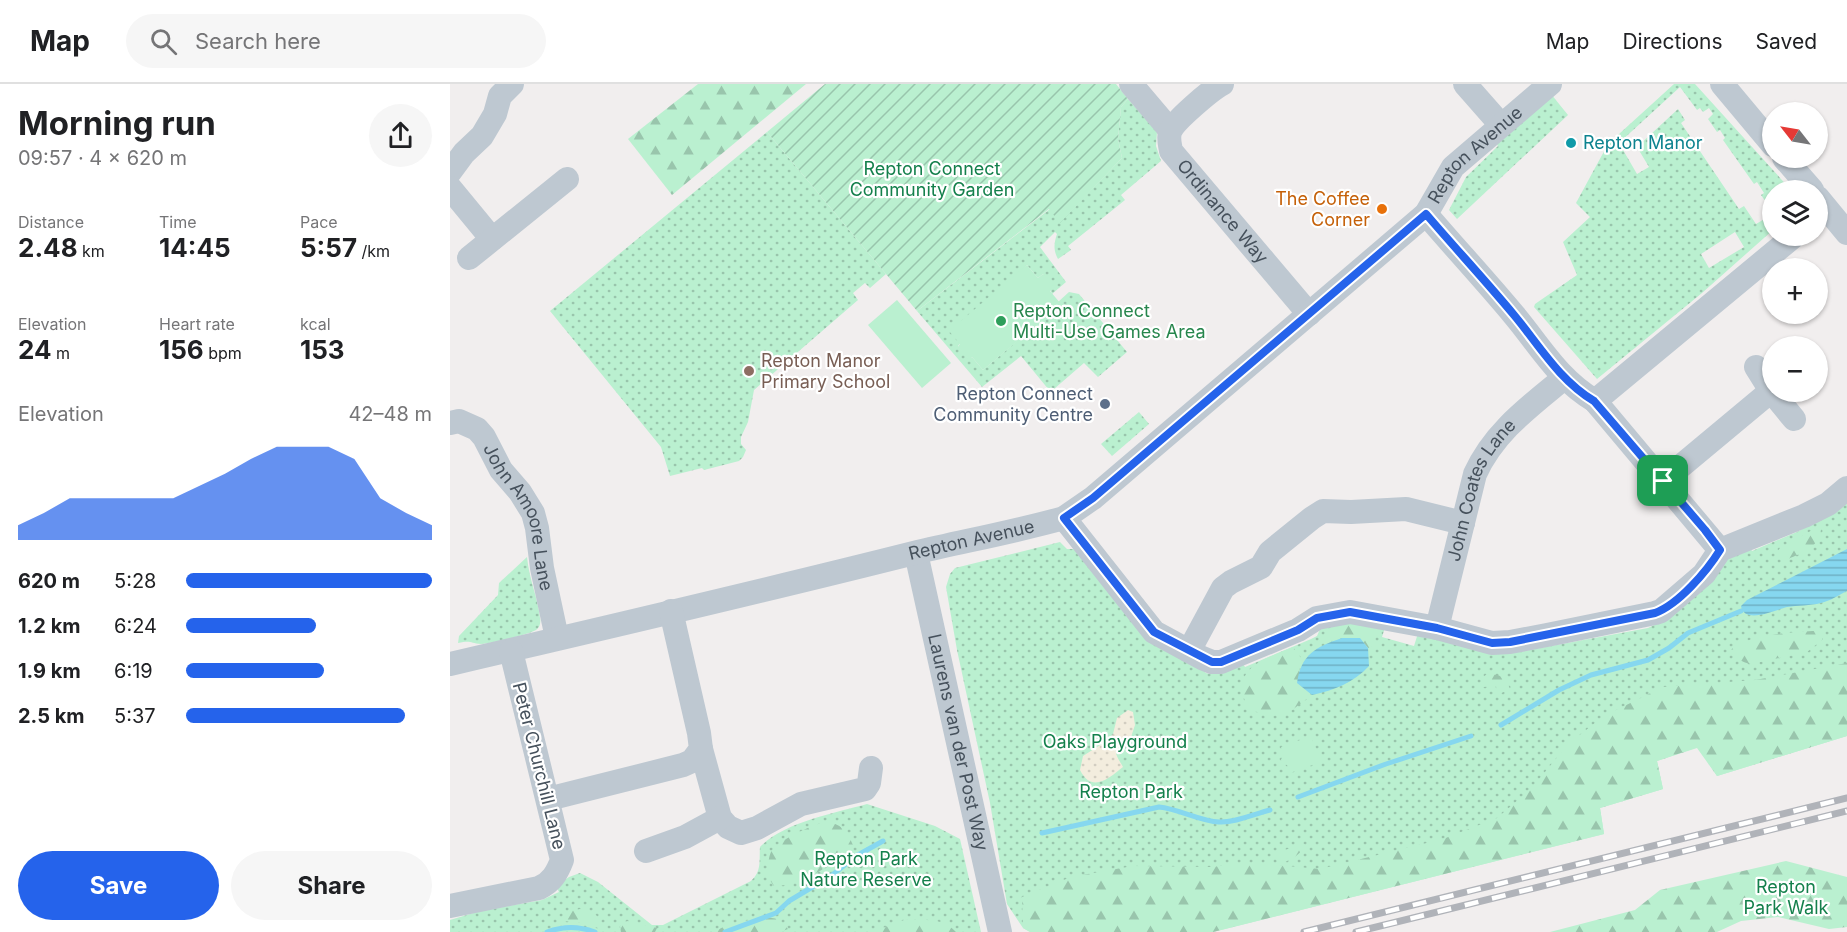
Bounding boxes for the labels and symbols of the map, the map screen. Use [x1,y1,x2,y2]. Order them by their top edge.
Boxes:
street label: Repton Avenue [1423,101,1526,207]
north arrow [1762,102,1828,168]
place label: Repton Manor [1583,132,1703,153]
marker: Repton Manor [1564,136,1578,150]
street label: Ordinance Way [1173,155,1273,268]
park label: Repton Connect Community Garden [850,158,1014,200]
place label: The Coffee Corner [1275,188,1370,230]
marker: The Coffee Corner [1375,202,1389,216]
place label: Repton Connect Multi-Use Games Area [1013,300,1206,342]
marker: Repton Connect Multi-Use Games Area [994,314,1008,328]
place label: Repton Manor Primary School [761,350,890,392]
marker: Repton Manor Primary School [742,364,756,378]
place label: Repton Connect Community Centre [933,383,1093,425]
marker: Repton Connect Community Centre [1098,397,1112,411]
street label: John Coates Lane [1443,414,1520,563]
street label: John Amoore Lane [479,440,558,593]
pin [1637,455,1688,506]
street label: Repton Avenue [906,515,1036,564]
street label: Laurens van der Post Way [924,632,993,853]
street label: Peter Churchill Lane [509,680,570,852]
park label: Oaks Playground [1043,731,1187,752]
park label: Repton Park [1079,781,1183,802]
park label: Repton Park Nature Reserve [800,848,932,890]
park label: Repton Park Walk [1744,876,1829,918]

